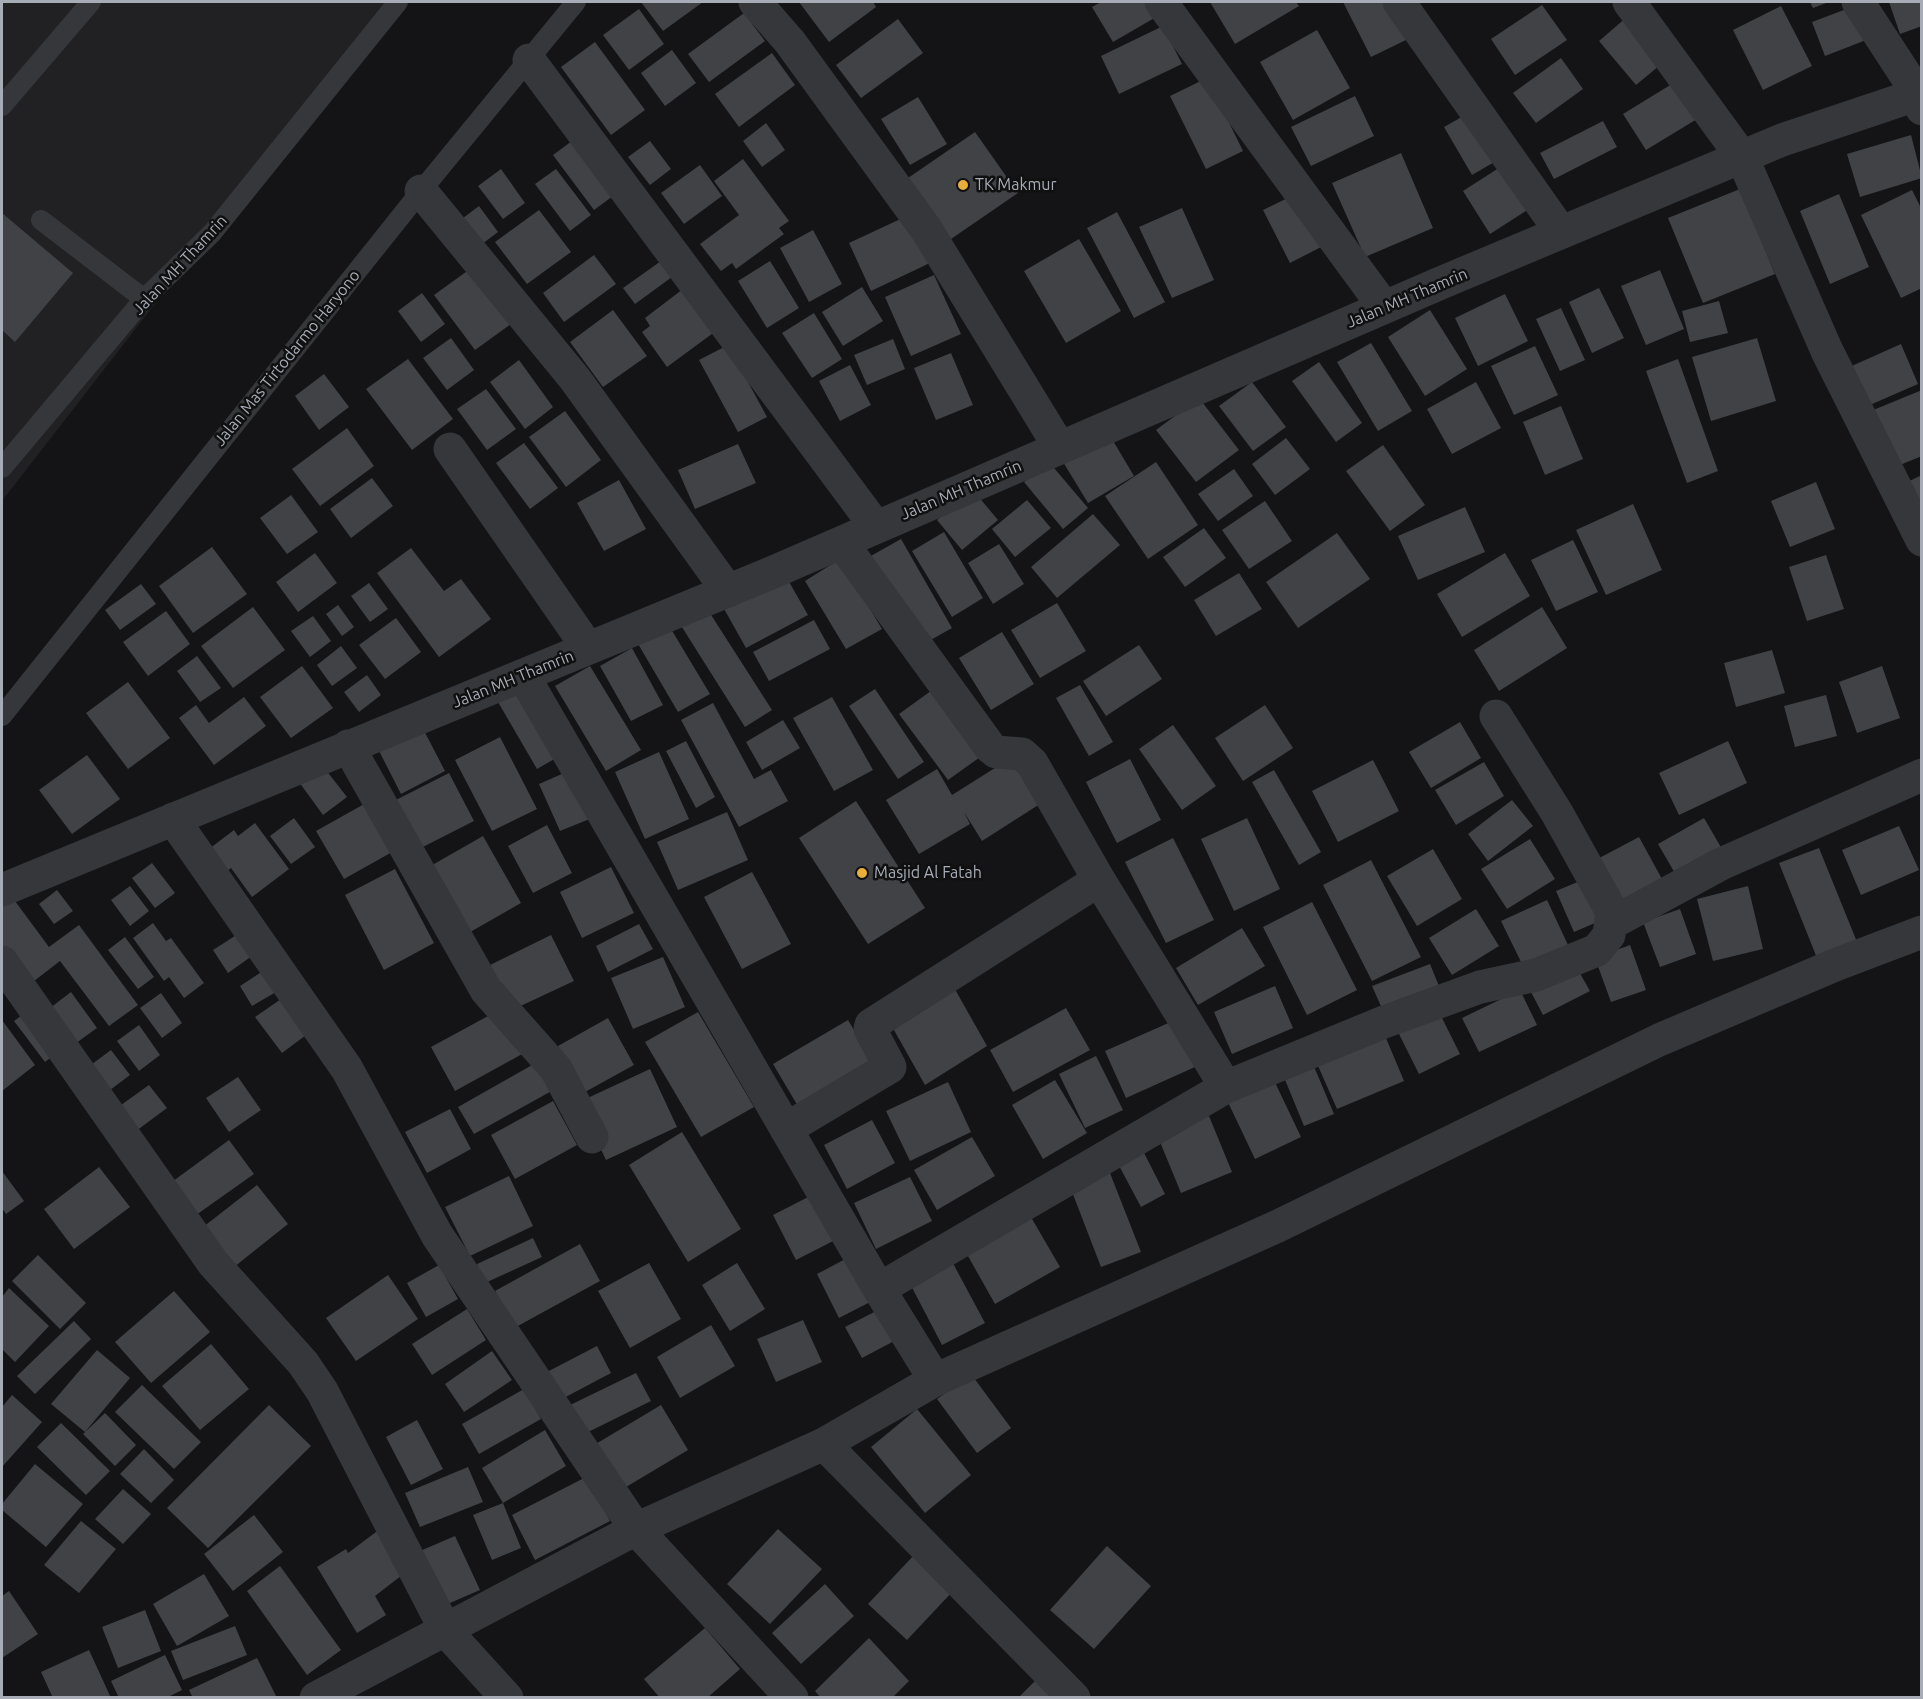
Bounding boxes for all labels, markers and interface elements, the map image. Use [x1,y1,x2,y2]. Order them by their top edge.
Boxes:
place label: TK Makmur [975,175,1057,195]
marker: TK Makmur [956,178,970,192]
street label: Jalan MH Thamrin [129,211,231,319]
street label: Jalan MH Thamrin [1344,264,1470,332]
street label: Jalan Mas Tirtodarmo Haryono [210,266,364,450]
street label: Jalan MH Thamrin [898,456,1024,524]
street label: Jalan MH Thamrin [450,646,576,712]
place label: Masjid Al Fatah [874,863,982,883]
marker: Masjid Al Fatah [855,866,869,880]

